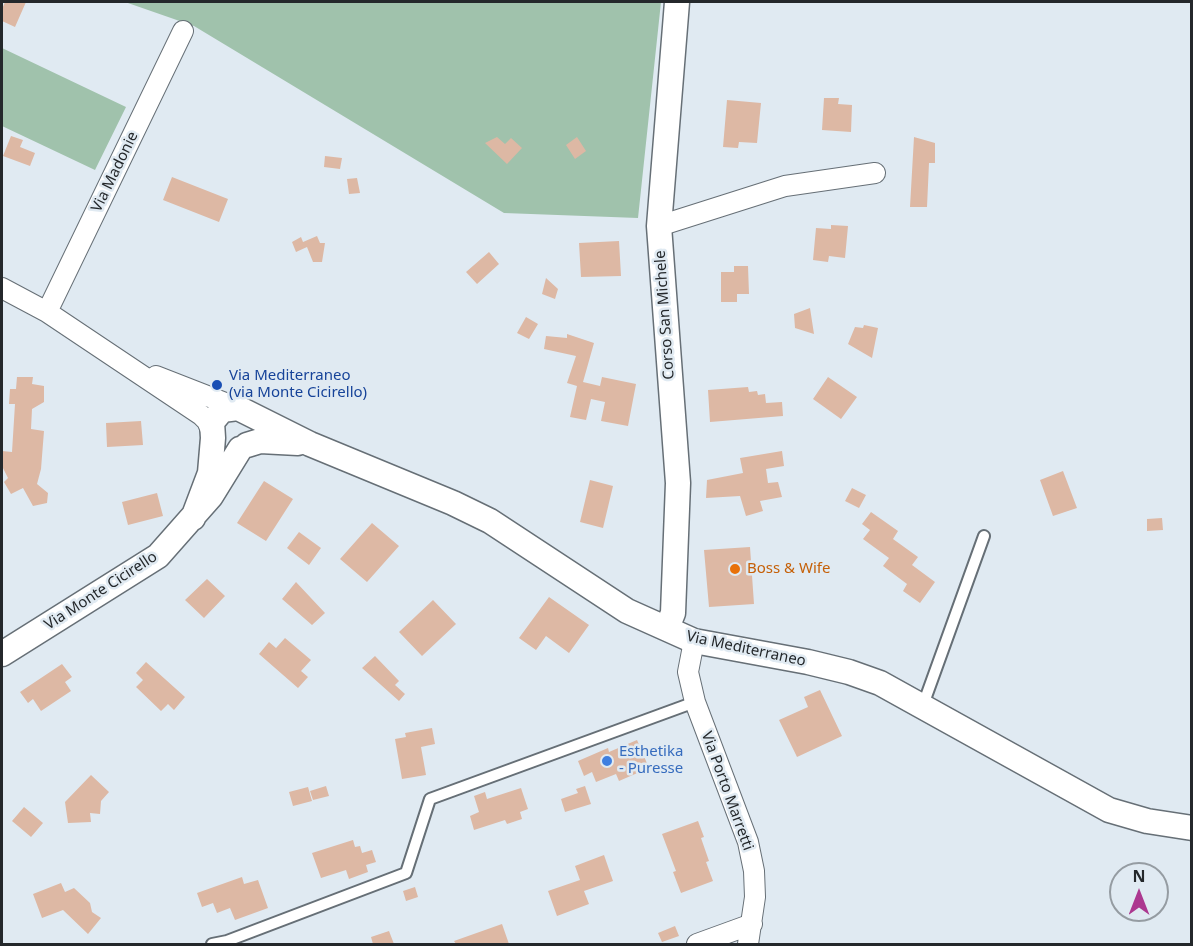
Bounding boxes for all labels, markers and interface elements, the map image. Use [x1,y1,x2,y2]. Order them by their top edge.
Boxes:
street label: Via Madonie [88,129,142,215]
street label: Corso San Michele [652,250,678,380]
place label: Via Mediterraneo (via Monte Cicirello) [229,367,367,402]
marker: Via Mediterraneo (via Monte Cicirello) [210,378,224,392]
street label: Via Monte Cicirello [41,548,161,634]
place label: Boss & Wife [747,560,830,578]
marker: Boss & Wife [728,562,742,576]
street label: Via Mediterraneo [685,628,807,670]
street label: Via Porto Marretti [697,729,757,853]
place label: Esthetika - Puresse [619,743,683,778]
marker: Esthetika - Puresse [600,754,614,768]
north arrow [1109,862,1169,922]
text: N [1132,865,1146,887]

